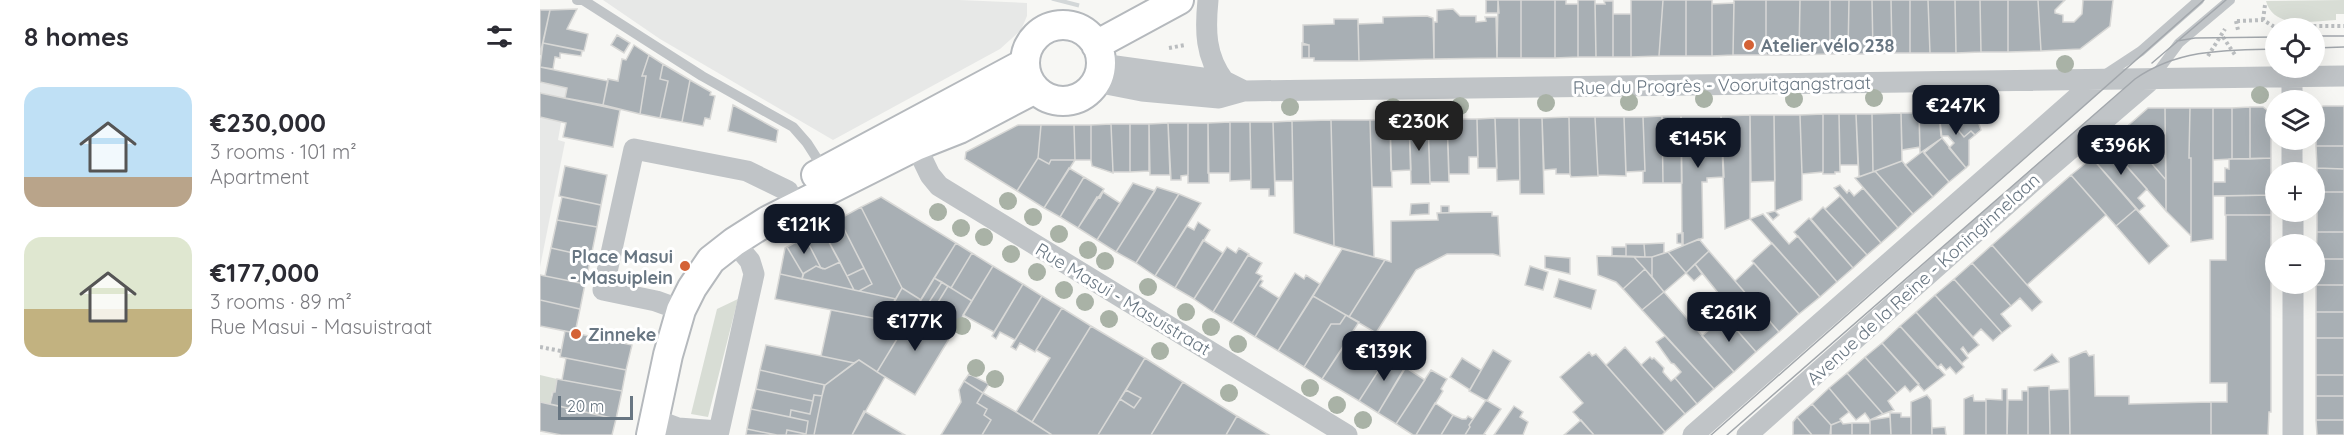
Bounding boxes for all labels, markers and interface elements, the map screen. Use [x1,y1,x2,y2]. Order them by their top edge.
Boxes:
map controls [2265,18,2325,294]
button: locate [2265,18,2325,78]
text: 8 homes [24,20,129,53]
icon: filters [483,20,516,53]
place label: Atelier vélo 238 [1761,34,1894,57]
marker: Atelier vélo 238 [1742,38,1756,52]
street label: Rue du Progrès - Vooruitgangstraat [1573,71,1871,99]
pin: €247K [1914,85,1998,136]
button: layers [2265,90,2325,150]
text: €247K [1926,92,1986,117]
pin: €230K [1377,101,1461,152]
text: €230,000 [210,106,326,139]
text: €230K [1389,108,1449,133]
icon: home [72,111,144,183]
pin: €145K [1656,118,1740,169]
text: €145K [1670,125,1726,150]
pin: €396K [2079,125,2163,176]
text: €396K [2092,132,2150,157]
text: 3 rooms · 101 m² [210,139,357,164]
button: + [2265,162,2325,222]
text: Apartment [210,164,310,189]
street label: Avenue de la Reine - Koninginnelaan [1802,168,2044,390]
pin: €121K [762,204,846,255]
text: €121K [778,211,830,236]
button: − [2265,234,2325,294]
street label: Rue Masui - Masuistraat [1031,238,1215,360]
place label: Place Masui - Masuiplein [570,245,673,289]
text: €177,000 [210,256,319,289]
marker: Place Masui - Masuiplein [678,259,692,273]
icon: home [72,261,144,333]
text: 3 rooms · 89 m² [210,289,352,314]
pin: €261K [1687,292,1771,343]
text: €261K [1701,299,1757,324]
pin: €177K [873,301,957,352]
text: €177K [887,308,943,333]
text: Rue Masui - Masuistraat [210,314,432,339]
place label: Zinneke [588,323,656,346]
marker: Zinneke [569,327,583,341]
pin: €139K [1342,331,1426,382]
text: €139K [1356,338,1412,363]
scale bar [558,393,633,420]
text: 20 m [567,396,604,416]

